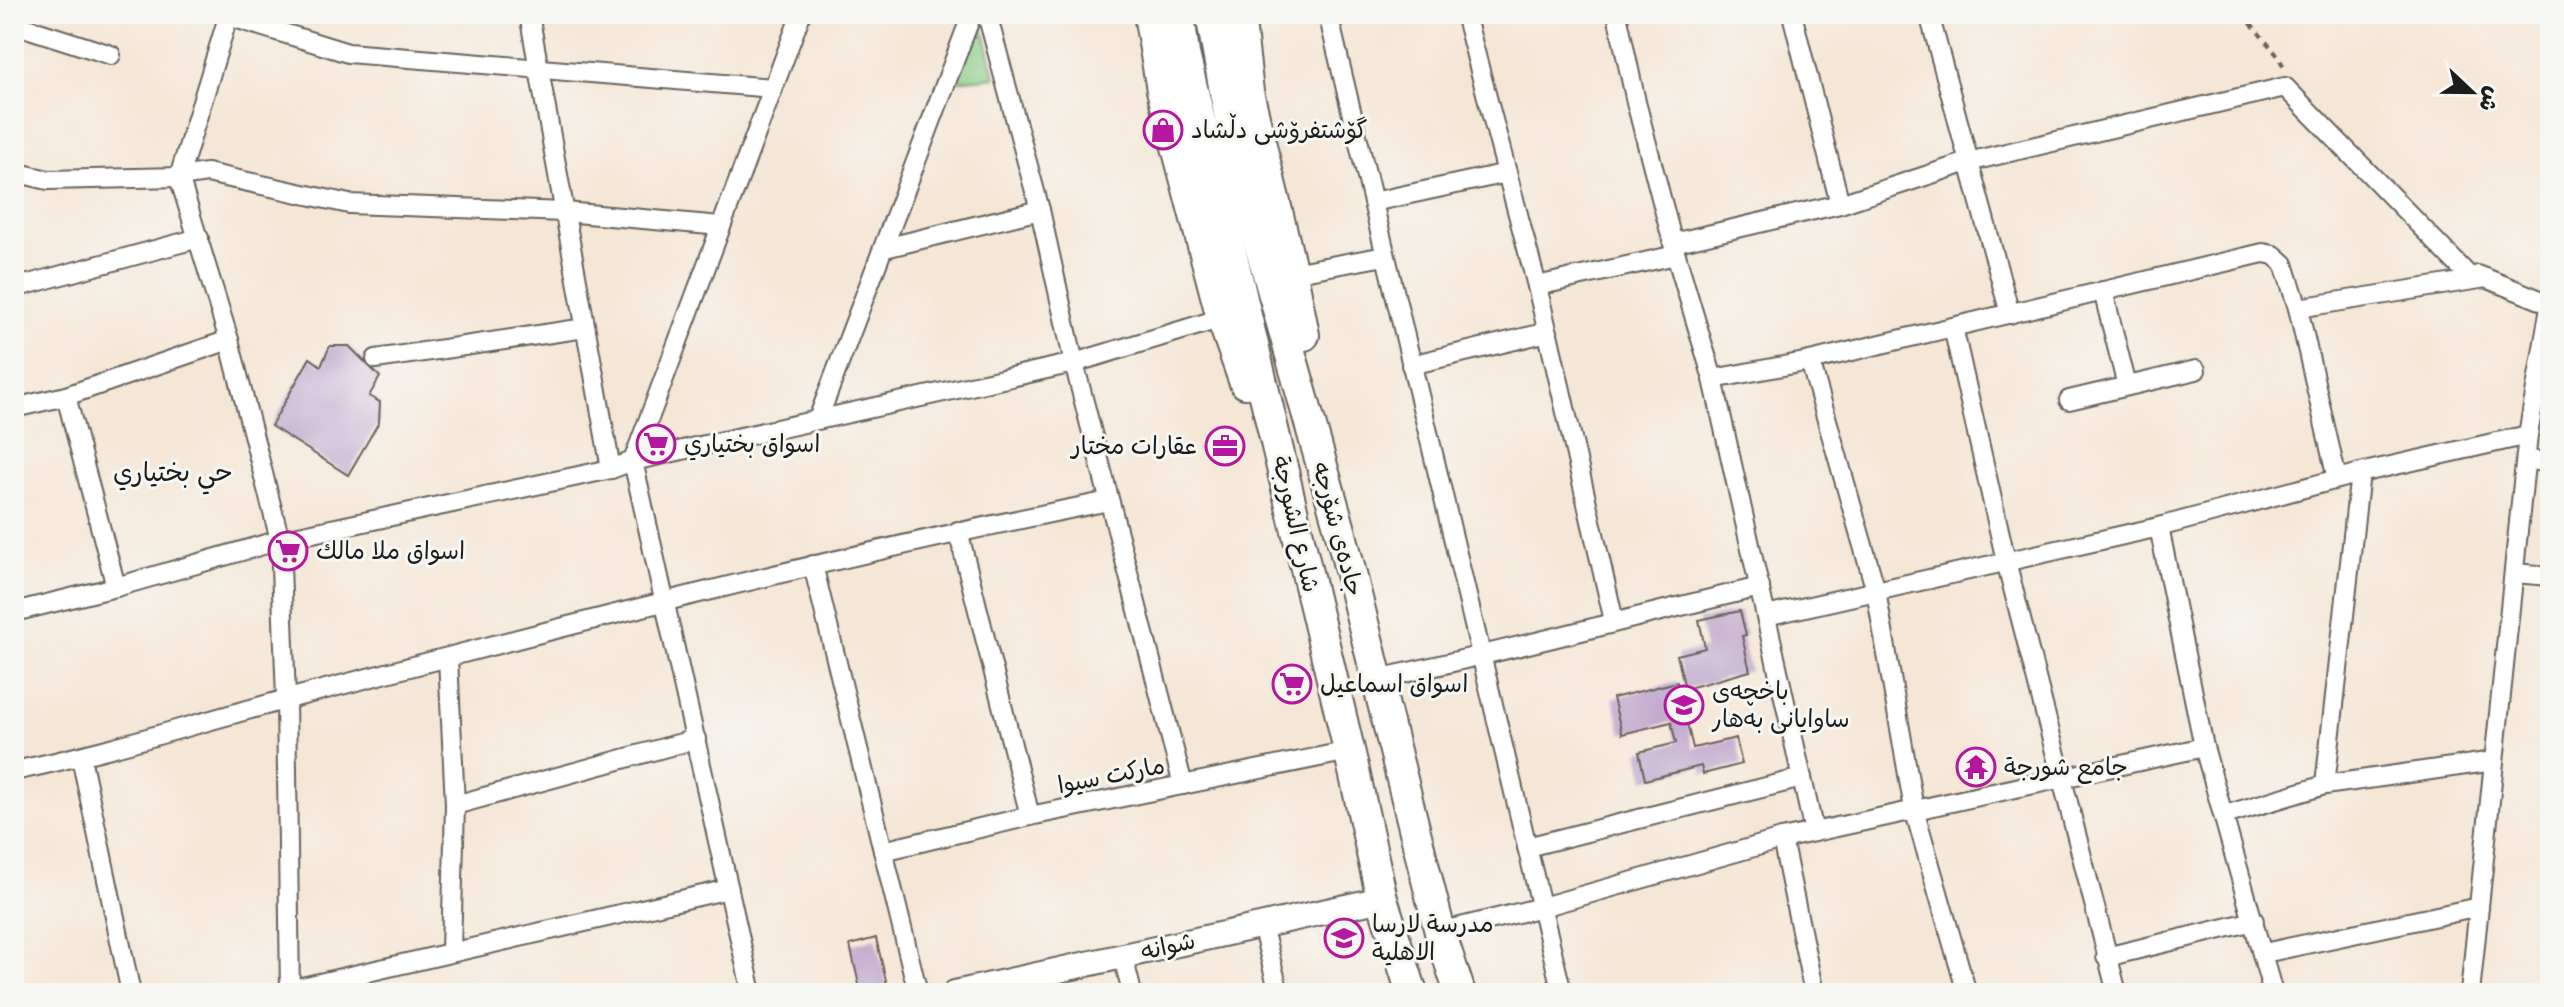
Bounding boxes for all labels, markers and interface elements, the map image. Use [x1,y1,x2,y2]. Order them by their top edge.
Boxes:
north arrow [2432,52,2512,132]
text: ش [2472,83,2506,115]
shop icon: گۆشتفرۆشی دڵشاد [1142,109,1184,151]
place label: گۆشتفرۆشی دڵشاد [1191,113,1367,145]
supermarket icon: اسواق بختياري [635,423,677,465]
office icon: عقارات مختار [1204,425,1246,467]
place label: اسواق بختياري [684,430,820,461]
place label: عقارات مختار [1070,432,1197,461]
street label: شارع الشورجة [1264,453,1325,596]
district label: حي بختياري [113,458,233,495]
street label: جادەی شۆرجە [1306,459,1369,599]
supermarket icon: اسواق ملا مالك [267,530,309,572]
place label: اسواق ملا مالك [316,537,465,566]
supermarket icon: اسواق اسماعيل [1271,663,1313,705]
place label: اسواق اسماعيل [1320,670,1468,699]
place label: باخچەی ساوایانی بەهار [1711,677,1850,734]
school or university icon: باخچەی ساوایانی بەهار [1663,684,1705,726]
temple icon: جامع شورجة [1955,746,1997,788]
street label: مارکت سیوا [1055,751,1167,800]
place label: جامع شورجة [2004,753,2128,784]
place label: مدرسة لارسا الاهلية [1372,910,1494,967]
school or university icon: مدرسة لارسا الاهلية [1323,917,1365,959]
street label: شوانە [1138,926,1198,967]

